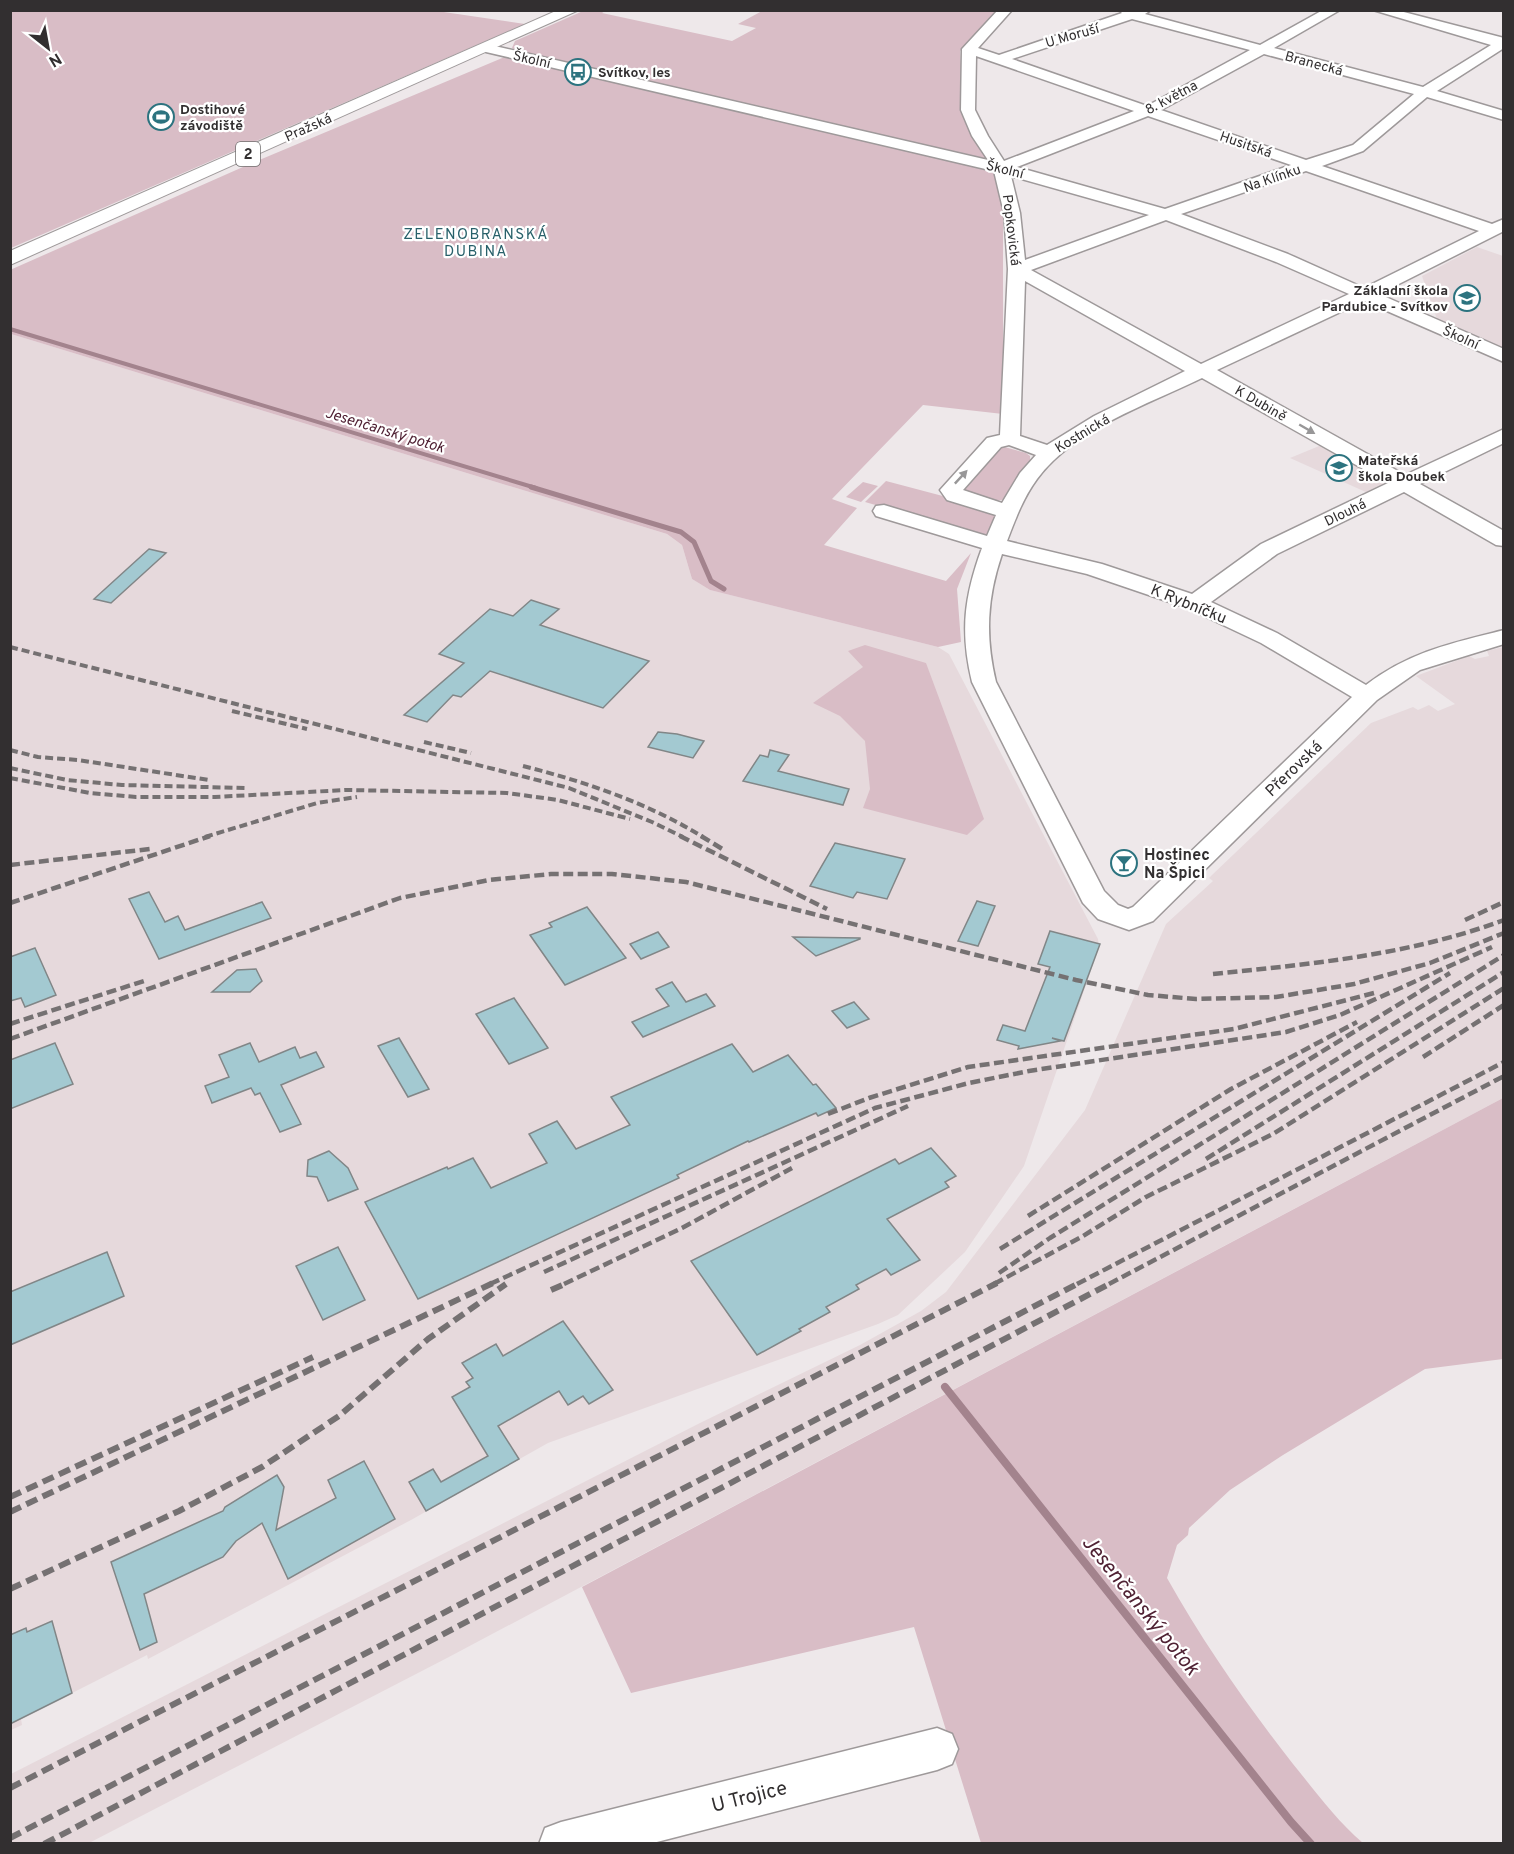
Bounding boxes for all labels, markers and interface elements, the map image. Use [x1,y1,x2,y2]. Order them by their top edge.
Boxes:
north arrow [18,18,78,78]
street label: U Moruší [1044,20,1103,52]
street label: Školní [511,47,554,73]
text: N [45,48,65,71]
street label: Branecká [1283,49,1345,80]
bus stop icon: Svítkov, les [563,57,593,87]
place label: Svítkov, les [598,65,671,82]
street label: 8. května [1142,77,1201,119]
sports icon: Dostihové závodiště [146,102,176,132]
place label: Dostihové závodiště [180,102,245,135]
street label: Pražská [282,110,335,146]
street label: Husitská [1217,129,1274,162]
road number: 2 [236,142,260,166]
street label: Školní [984,157,1027,184]
street label: Na Klínku [1242,162,1303,197]
street label: Popkovická [998,194,1023,267]
district label: ZELENOBRANSKÁ DUBINA [403,225,549,262]
place label: Základní škola Pardubice - Svítkov [1321,283,1448,316]
school or university icon: Základní škola Pardubice - Svítkov [1452,283,1482,313]
street label: Školní [1439,322,1483,355]
street label: K Dubině [1231,383,1289,426]
water label: Jesenčanský potok [323,404,447,459]
street label: Kostnická [1052,411,1113,457]
one-way arrow [1299,424,1315,435]
school or university icon: Mateřská škola Doubek [1324,453,1354,483]
place label: Mateřská škola Doubek [1358,453,1446,486]
one-way arrow [954,470,968,485]
street label: Dlouhá [1322,496,1369,531]
street label: K Rybníčku [1147,581,1229,629]
street label: Přerovská [1262,737,1327,802]
place label: Hostinec Na Špici [1144,846,1210,884]
bar icon: Hostinec Na Špici [1109,848,1139,878]
water label: Jesenčanský potok [1075,1530,1205,1682]
street label: U Trojice [709,1776,790,1820]

